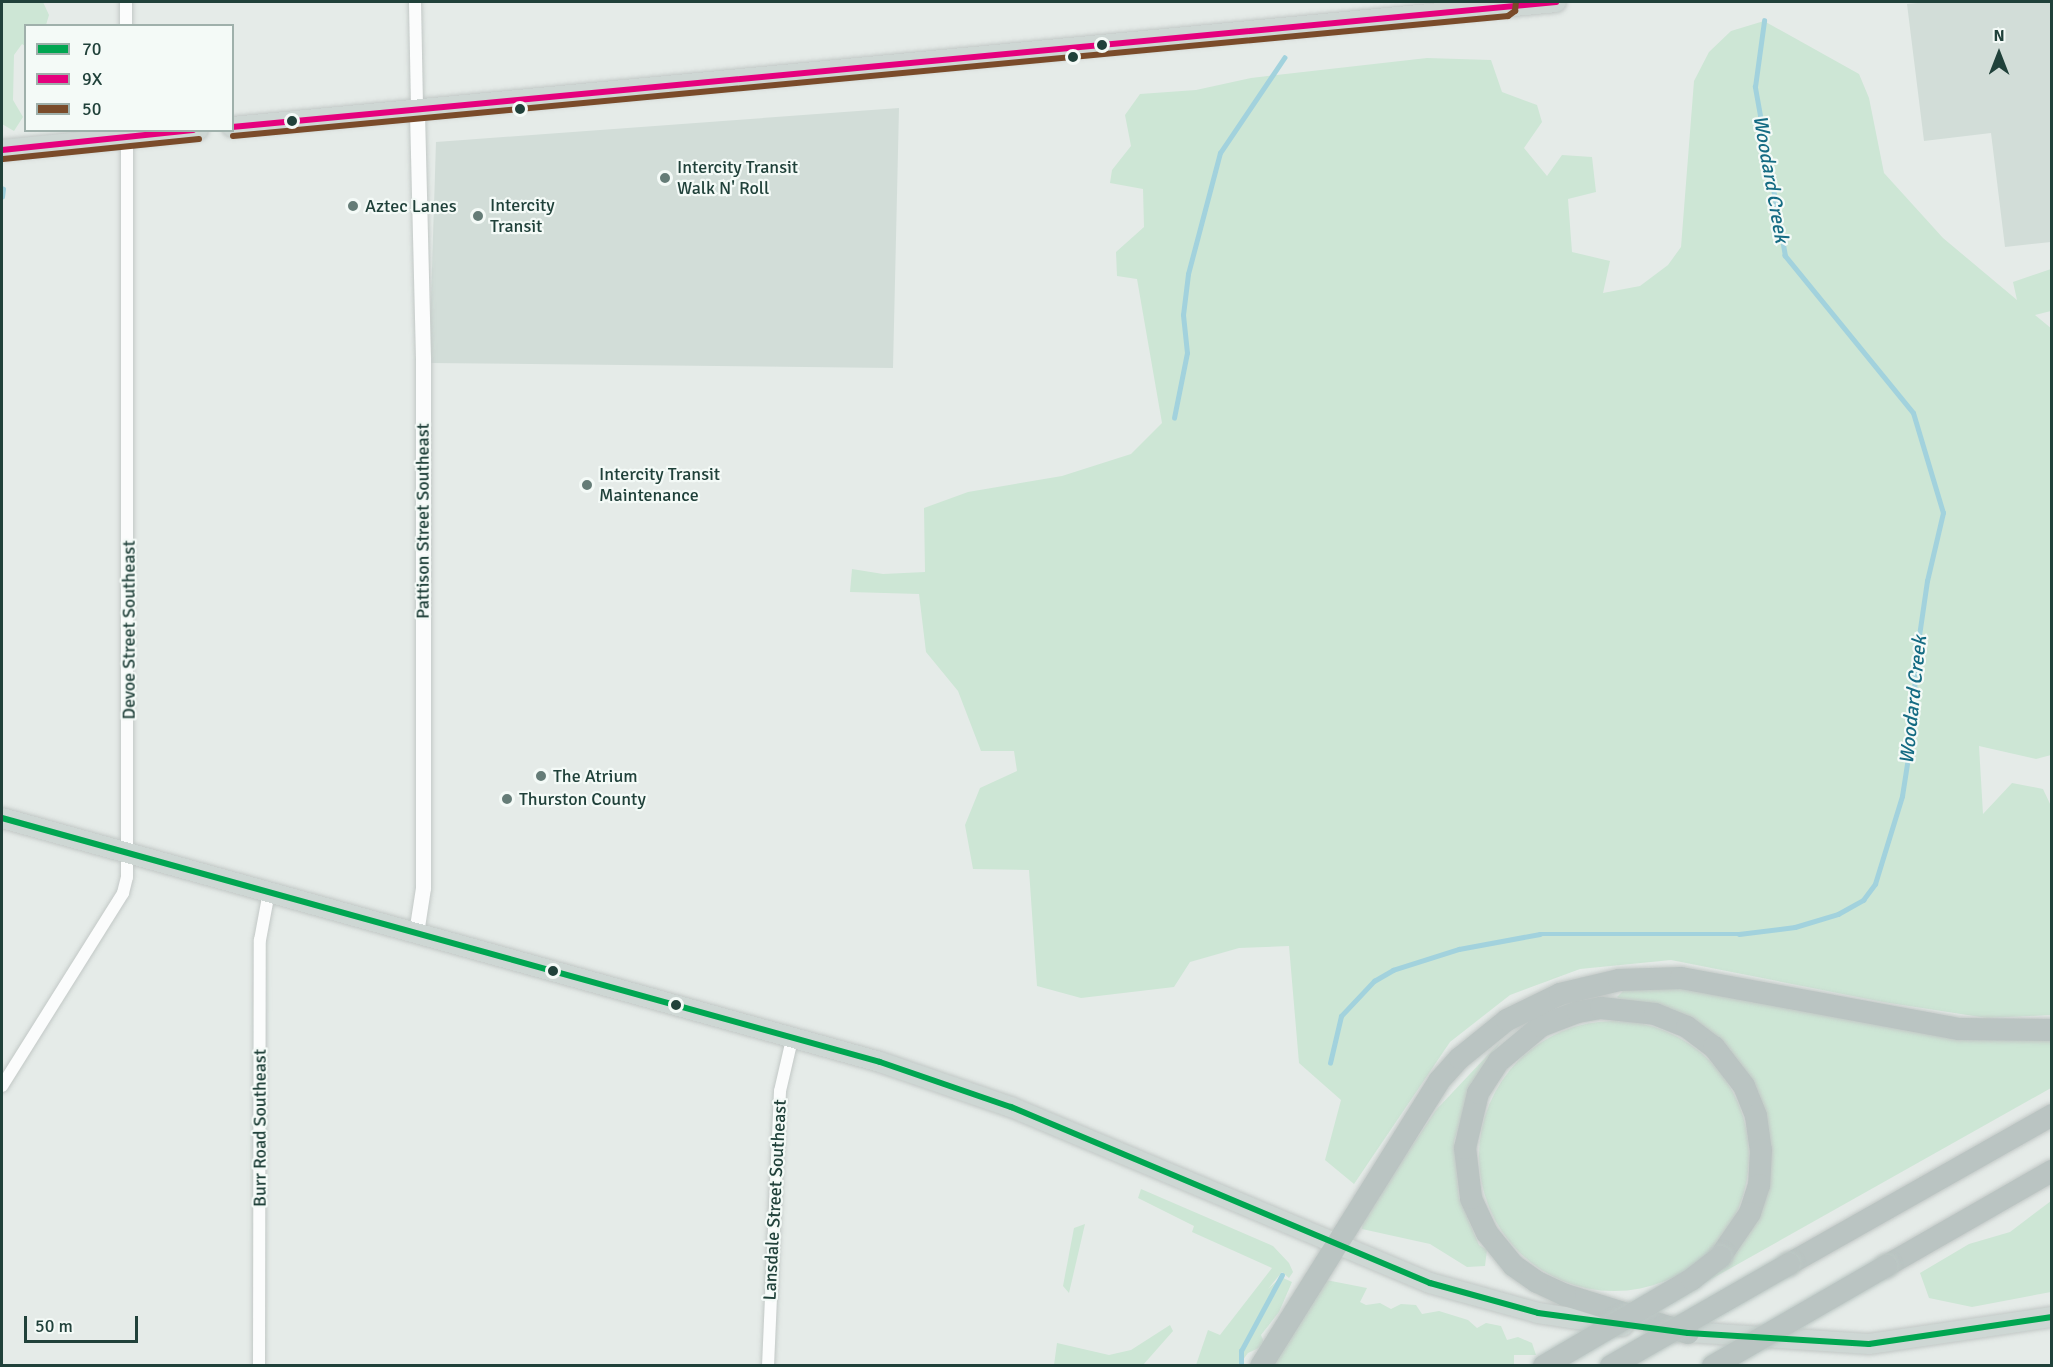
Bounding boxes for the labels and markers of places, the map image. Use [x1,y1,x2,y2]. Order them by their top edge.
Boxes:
unlabelled marker [1096,39,1108,51]
unlabelled marker [1067,51,1079,63]
unlabelled marker [514,103,526,115]
unlabelled marker [286,115,298,127]
place label: Intercity Transit Walk N' Roll [677,157,798,200]
marker: Intercity Transit Walk N' Roll [658,171,672,185]
place label: Aztec Lanes [365,195,457,217]
place label: Intercity Transit [490,195,555,238]
marker: Aztec Lanes [346,199,360,213]
marker: Intercity Transit [471,209,485,223]
place label: Intercity Transit Maintenance [599,464,720,506]
marker: Intercity Transit Maintenance [580,478,594,492]
place label: The Atrium [553,765,638,787]
marker: The Atrium [534,769,548,783]
place label: Thurston County [519,788,646,810]
marker: Thurston County [500,792,514,806]
unlabelled marker [547,965,559,977]
unlabelled marker [670,999,682,1011]

